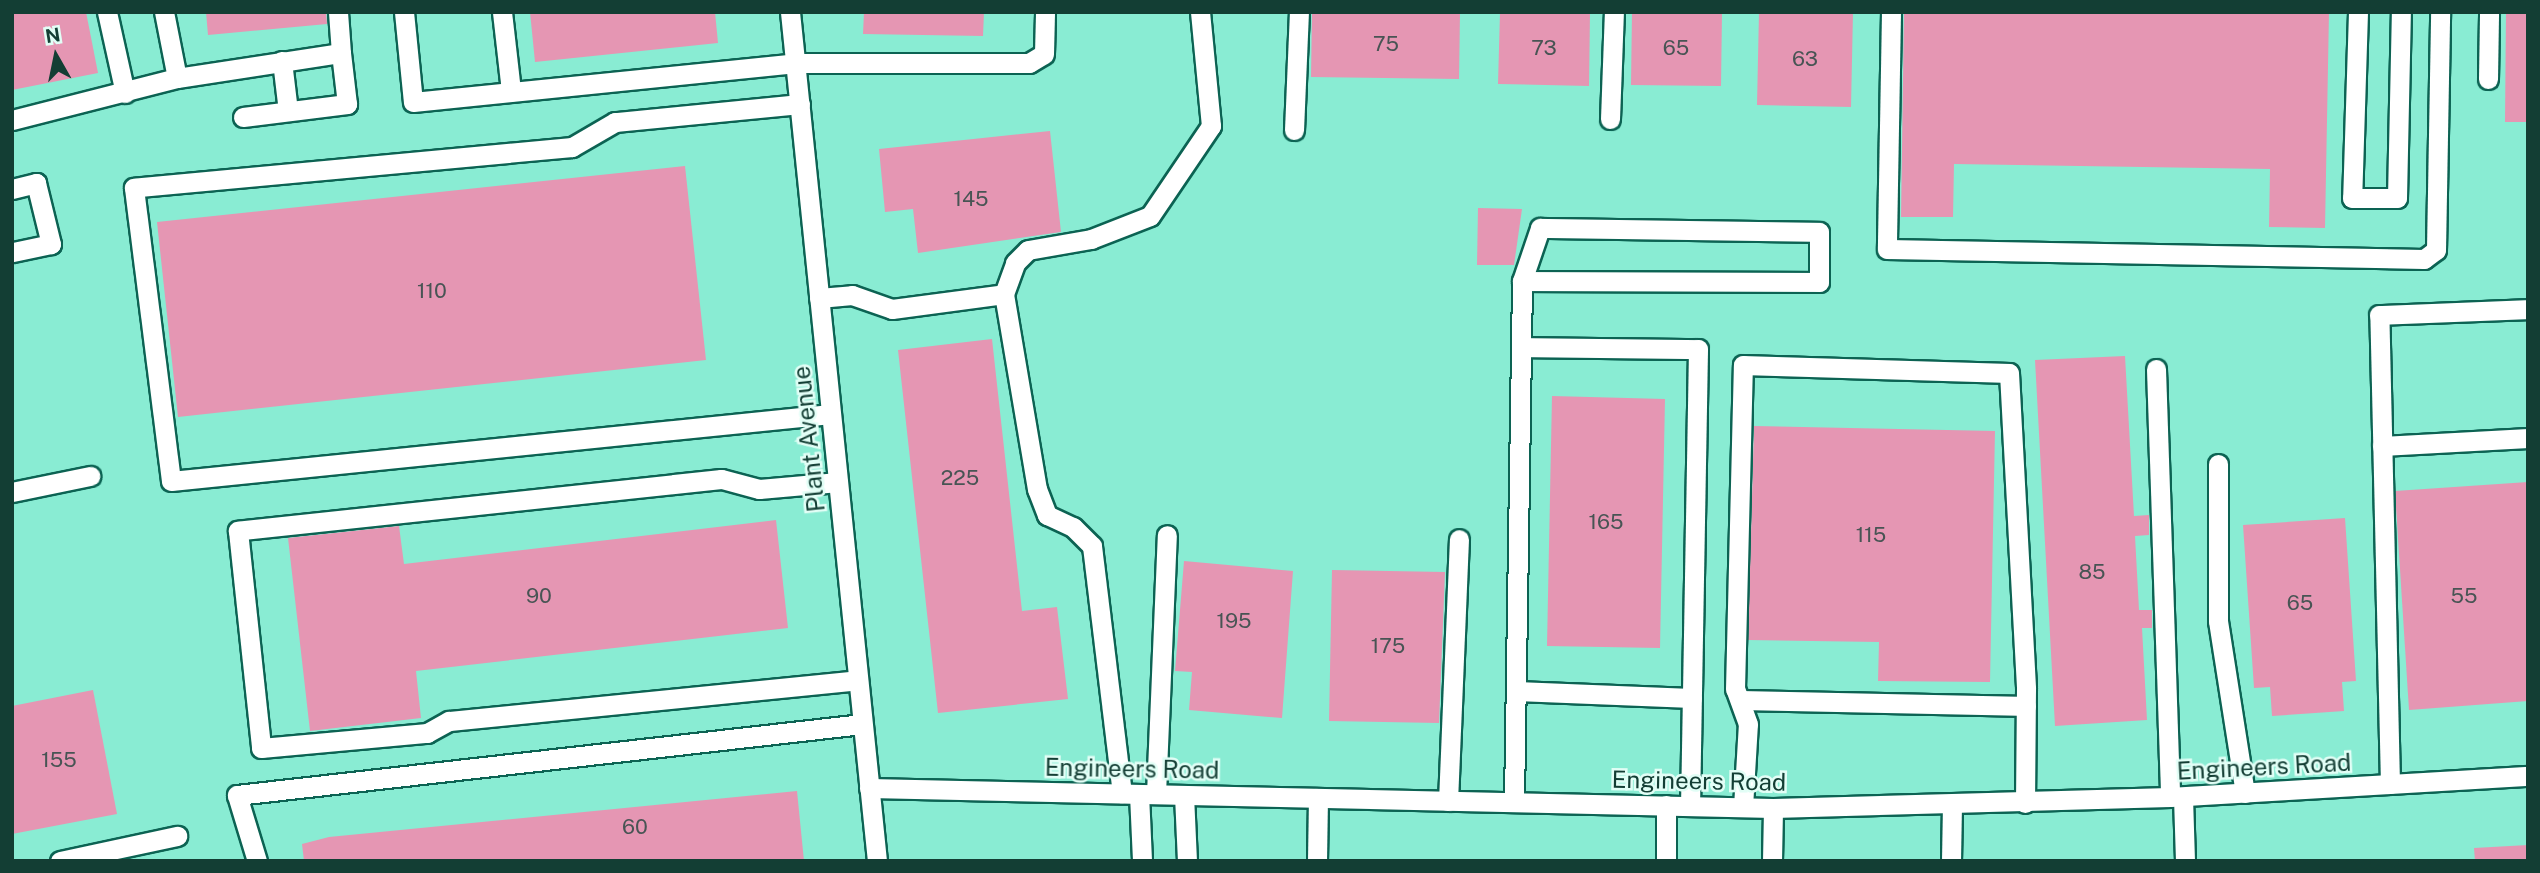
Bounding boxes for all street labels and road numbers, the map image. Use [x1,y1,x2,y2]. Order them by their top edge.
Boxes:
street label: Plant Avenue [787,365,831,513]
street label: Engineers Road [2176,748,2352,786]
street label: Engineers Road [1044,753,1220,785]
street label: Engineers Road [1611,765,1787,797]

